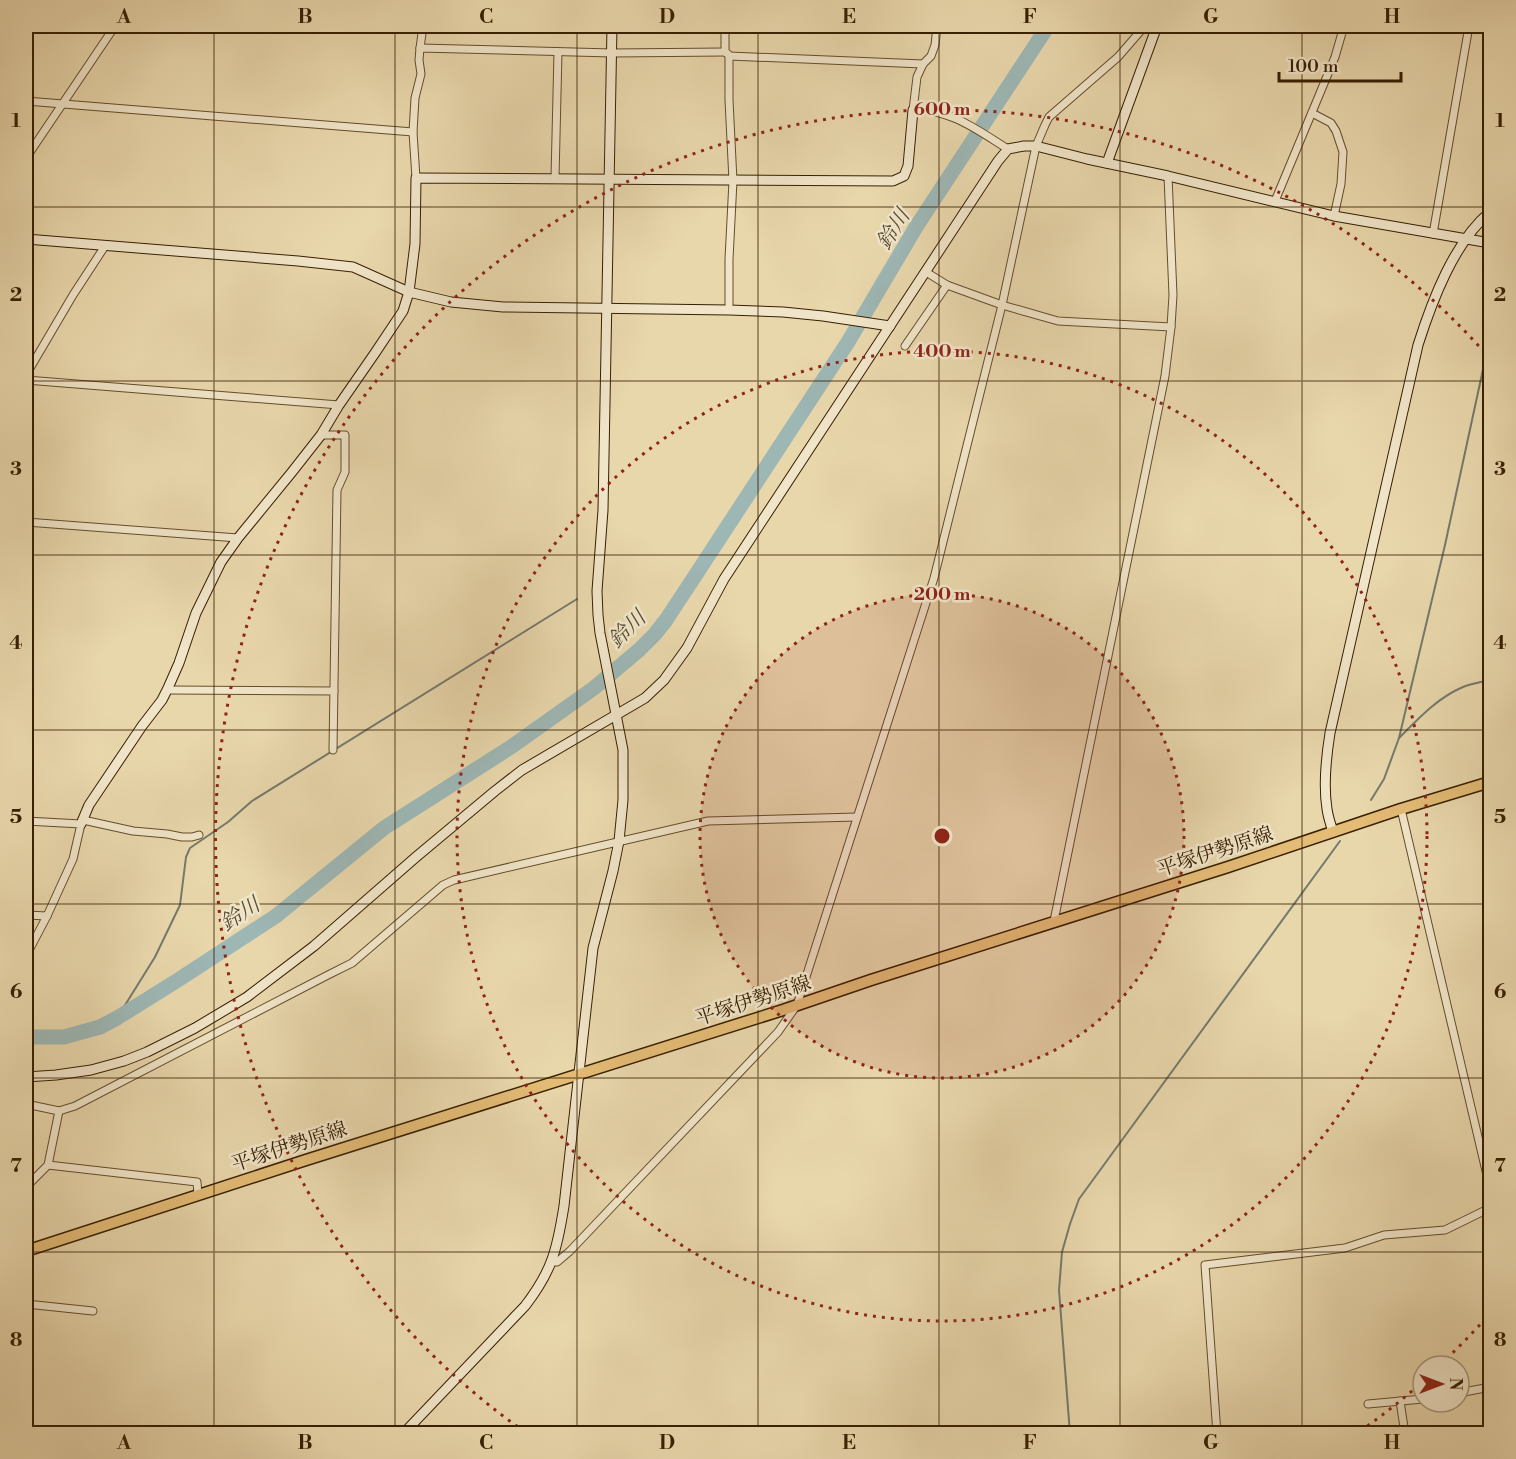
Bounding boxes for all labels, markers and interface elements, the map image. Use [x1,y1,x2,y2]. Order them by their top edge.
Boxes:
text: A [116,5,132,30]
text: B [297,5,313,30]
text: C [479,5,493,30]
text: D [659,5,675,30]
text: E [842,5,856,30]
text: F [1023,5,1037,30]
text: G [1203,5,1219,30]
text: H [1384,5,1401,30]
scale bar [1279,45,1400,83]
text: 100 m [1288,55,1339,78]
text: 600 m [914,98,971,121]
text: 1 [11,109,21,134]
text: 1 [1495,109,1505,134]
water label: 鈴川 [871,203,917,254]
text: 2 [10,283,22,308]
text: 2 [1494,283,1506,308]
text: 400 m [913,340,971,363]
text: 3 [10,457,22,482]
text: 3 [1494,457,1506,482]
text: 200 m [914,583,971,606]
water label: 鈴川 [604,604,653,654]
text: 4 [9,631,23,656]
text: 4 [1493,631,1507,656]
text: 5 [10,805,22,830]
text: 5 [1494,805,1506,830]
street label: 平塚伊勢原線 [1155,822,1276,883]
centre of rings [932,826,952,846]
water label: 鈴川 [216,891,267,937]
street label: 平塚伊勢原線 [693,971,814,1032]
text: 6 [10,980,23,1005]
text: 6 [1494,980,1507,1005]
street label: 平塚伊勢原線 [229,1117,350,1178]
text: 7 [10,1154,22,1179]
text: 7 [1494,1154,1506,1179]
text: 8 [10,1328,23,1353]
text: 8 [1494,1328,1507,1353]
north arrow [1411,1354,1471,1414]
text: N [1445,1378,1465,1391]
text: A [116,1431,132,1456]
text: B [297,1431,313,1456]
text: C [479,1431,493,1456]
text: D [659,1431,675,1456]
text: E [842,1431,856,1456]
text: F [1023,1431,1037,1456]
text: G [1203,1431,1219,1456]
text: H [1384,1431,1401,1456]

